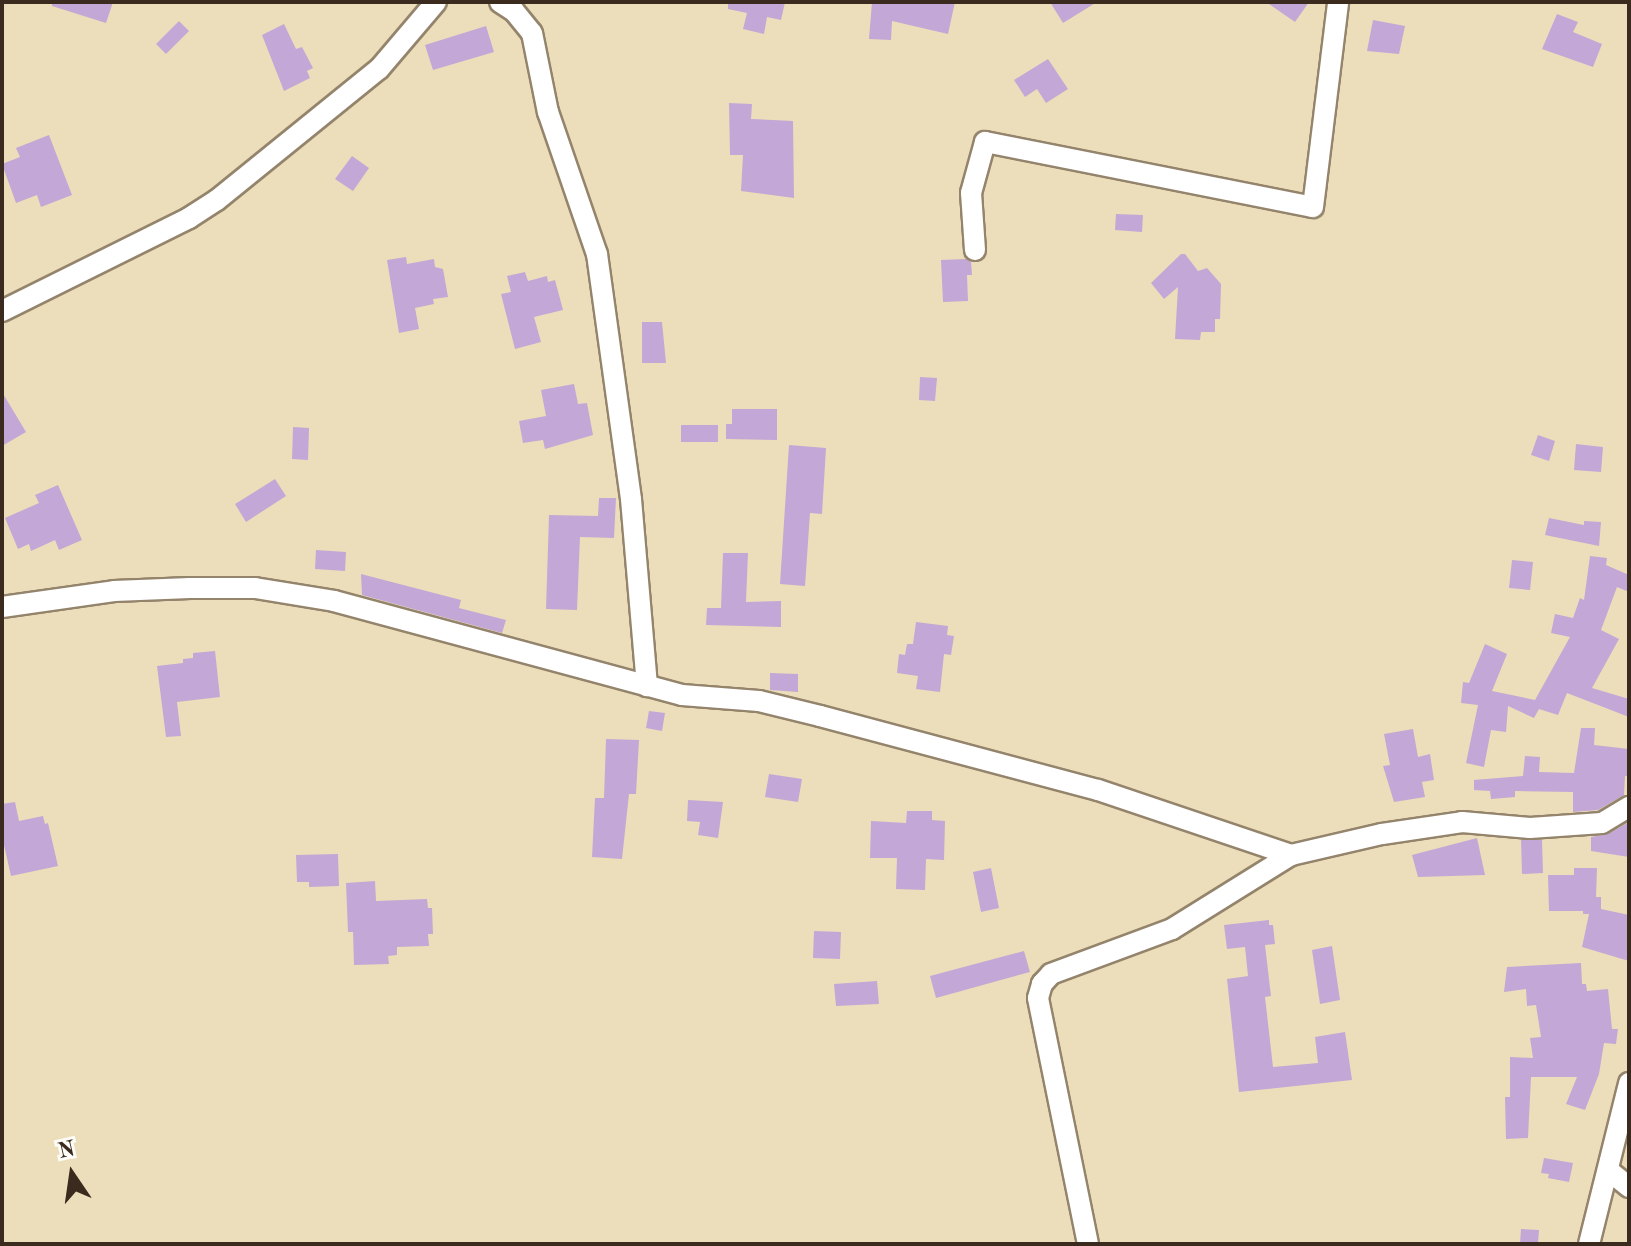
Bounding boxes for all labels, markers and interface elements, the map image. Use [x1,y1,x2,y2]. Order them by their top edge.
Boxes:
north arrow [32,1134,112,1214]
text: N [56,1138,77,1163]

